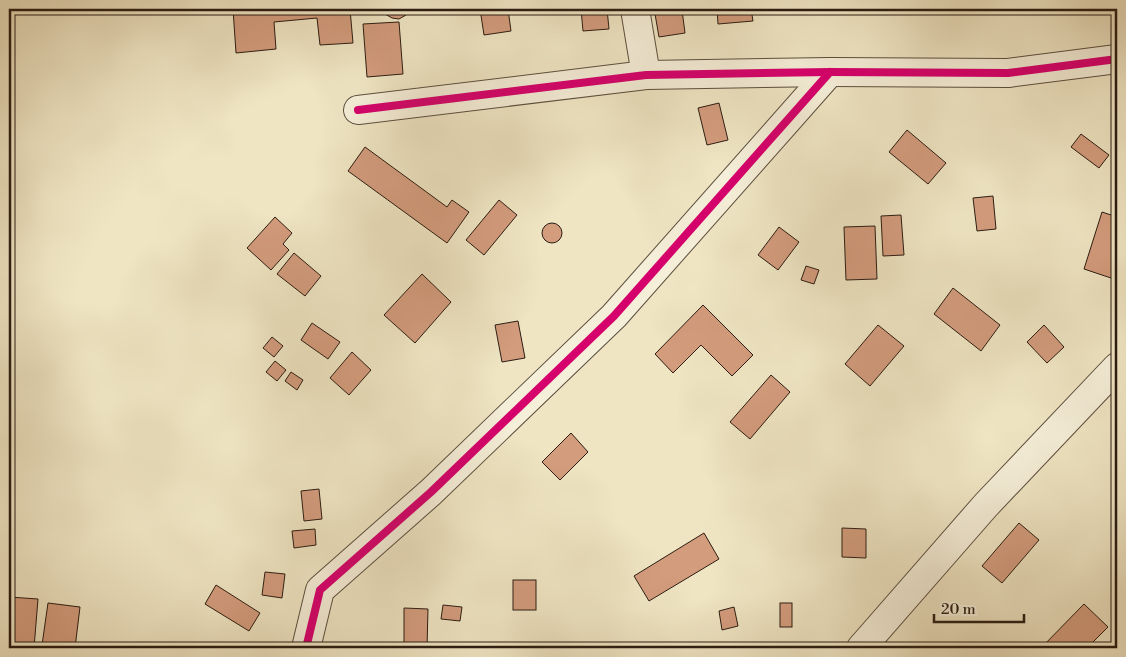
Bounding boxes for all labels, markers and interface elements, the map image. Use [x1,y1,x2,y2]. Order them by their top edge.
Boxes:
scale bar [934,592,1024,624]
text: 20 m [941,600,976,619]

